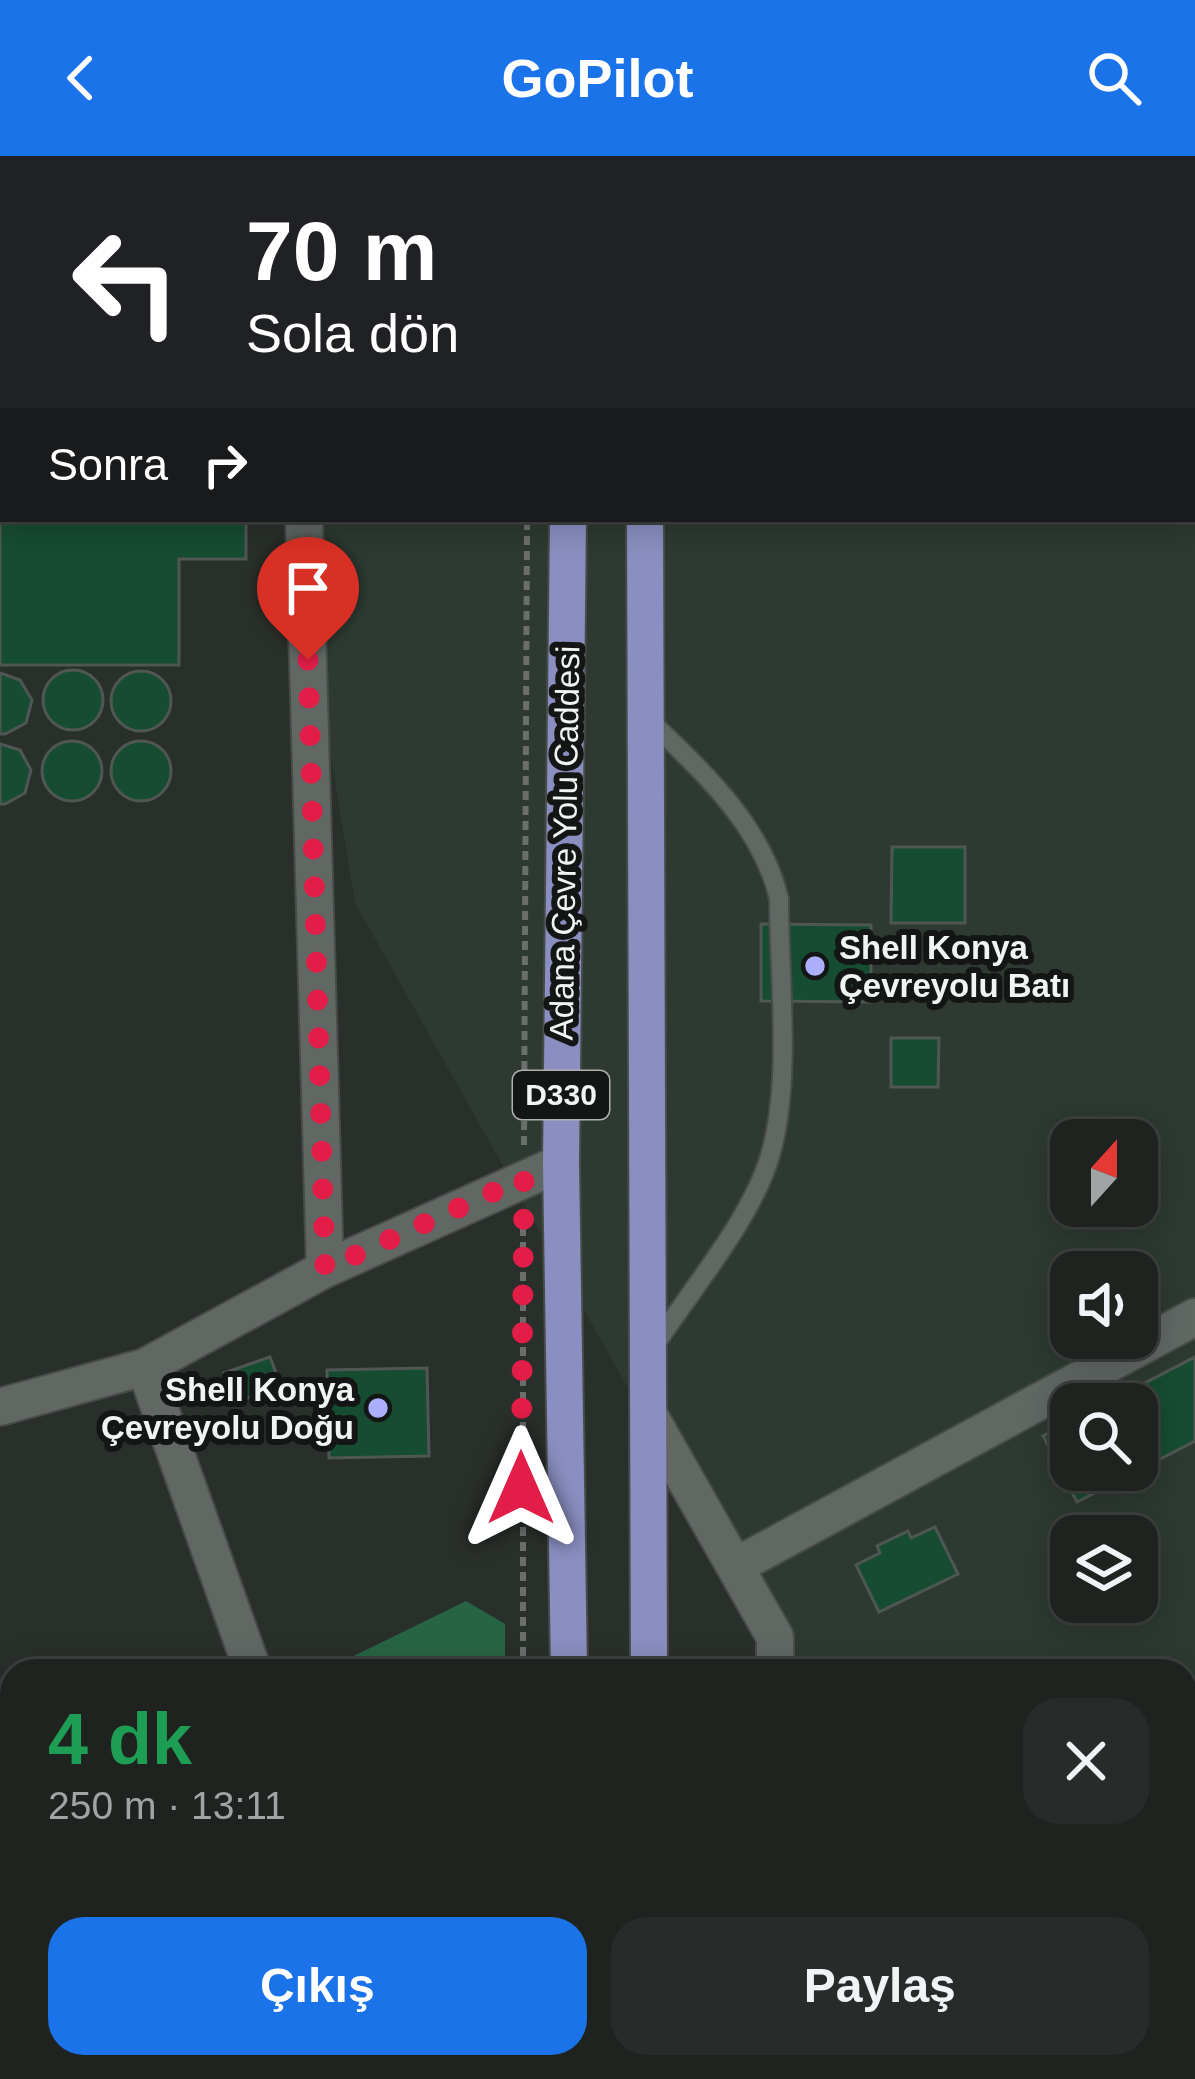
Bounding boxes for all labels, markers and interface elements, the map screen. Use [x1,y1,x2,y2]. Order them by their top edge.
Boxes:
icon: back [48,45,114,111]
icon: search [1081,45,1147,111]
text: GoPilot [502,48,693,108]
icon: left [48,204,204,360]
text: 70 m [246,204,437,298]
text: Sola dön [246,303,459,363]
icon: right [192,432,258,498]
text: Sonra [48,439,168,490]
pin [257,537,359,660]
icon: arrive [275,555,341,621]
street label: Adana Çevre Yolu Caddesi [543,645,586,1041]
place label: Shell Konya Çevreyolu Batı [839,929,1070,1004]
marker: Shell Konya Çevreyolu Batı [802,953,828,979]
road number: D330 [513,1071,609,1119]
north arrow [1050,1119,1158,1227]
map controls [1050,1119,1158,1623]
button: sound [1050,1251,1158,1359]
place label: Shell Konya Çevreyolu Doğu [101,1371,355,1446]
button: search [1050,1383,1158,1491]
marker: Shell Konya Çevreyolu Doğu [365,1395,391,1421]
position arrow [458,1425,584,1551]
button: layers [1050,1515,1158,1623]
button: close [1023,1698,1149,1824]
text: 4 dk [48,1699,192,1779]
text: 250 m · 13:11 [48,1784,286,1827]
button: Çıkış [48,1917,587,2055]
button: Paylaş [611,1917,1149,2055]

